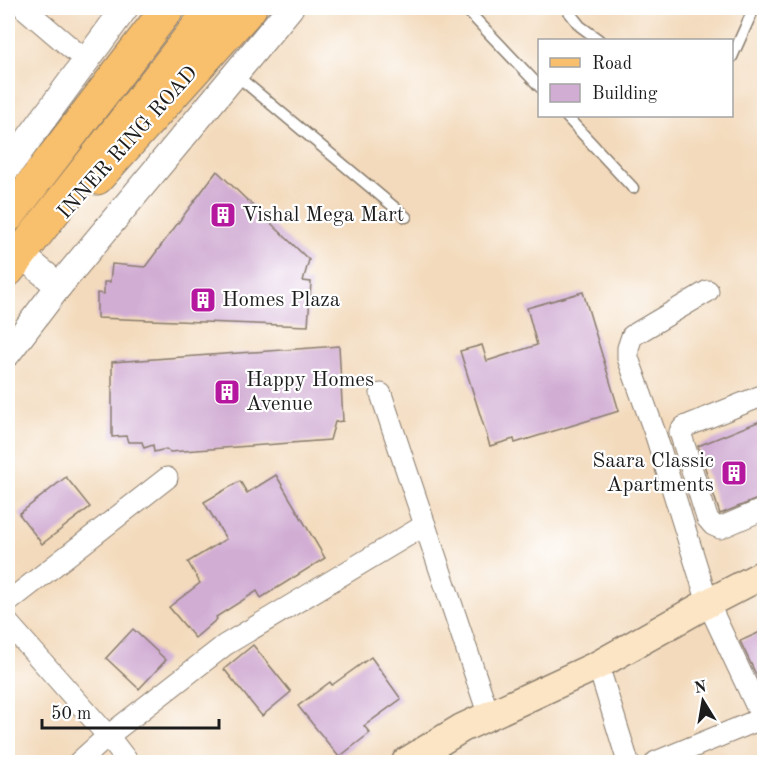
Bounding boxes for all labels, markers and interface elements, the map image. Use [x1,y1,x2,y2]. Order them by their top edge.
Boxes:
legend [538,39,733,117]
text: Road [592,55,632,73]
street label: INNER RING ROAD [54,63,202,223]
text: Building [592,85,658,103]
building icon: Vishal Mega Mart [208,200,238,230]
place label: Vishal Mega Mart [242,205,404,226]
building icon: Homes Plaza [188,285,218,315]
place label: Homes Plaza [222,290,340,311]
place label: Happy Homes Avenue [246,370,374,415]
building icon: Happy Homes Avenue [212,377,242,407]
place label: Saara Classic Apartments [592,451,714,496]
building icon: Saara Classic Apartments [719,458,749,488]
north arrow [673,671,733,731]
text: N [693,679,709,697]
scale bar [42,692,219,730]
text: 50 m [51,705,91,723]

